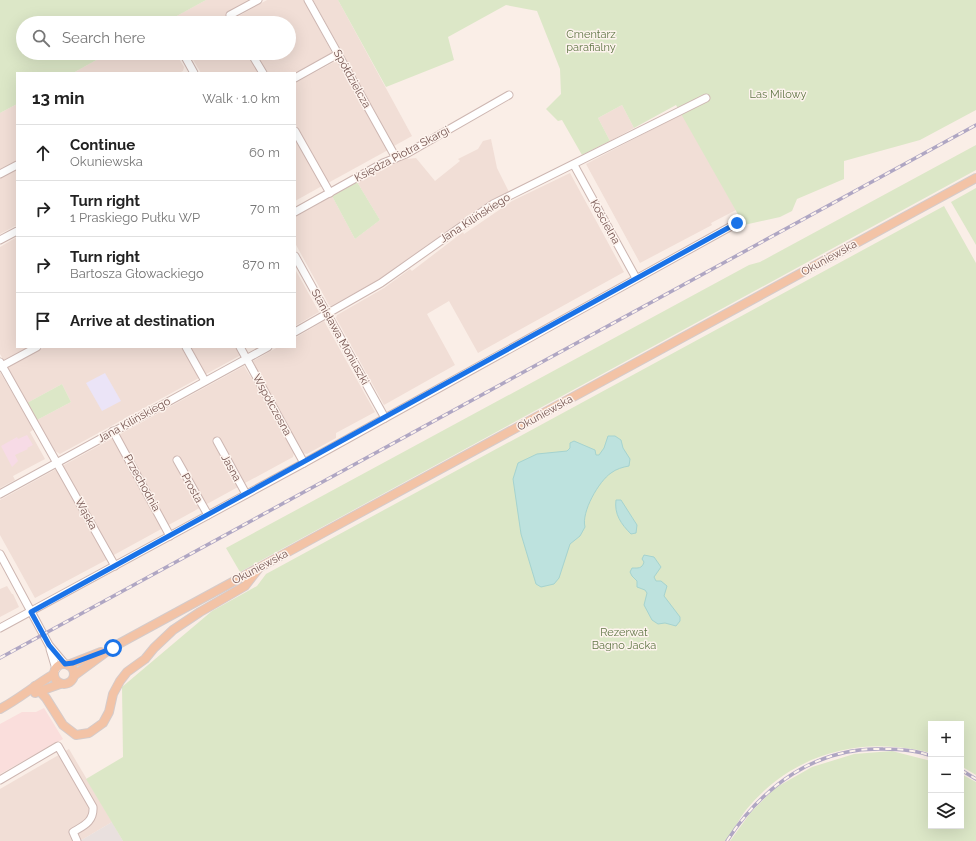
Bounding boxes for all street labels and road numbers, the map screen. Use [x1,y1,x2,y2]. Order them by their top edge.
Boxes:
street label: Spółdzielcza [331,48,373,110]
street label: Księdza Piotra Skargi [352,123,452,185]
street label: Jana Kilińskiego [437,190,513,246]
street label: Kościelna [587,197,623,247]
street label: Okuniewska [799,237,859,279]
street label: Stanisława Moniuszki [308,287,372,387]
street label: Współczesna [250,372,294,438]
street label: Okuniewska [515,392,575,434]
street label: Jana Kilińskiego [95,394,173,445]
street label: Przechodnia [121,452,163,514]
street label: Jasna [218,452,244,484]
street label: Prosta [179,471,205,505]
street label: Wąska [72,496,100,532]
street label: Okuniewska [230,547,290,587]

